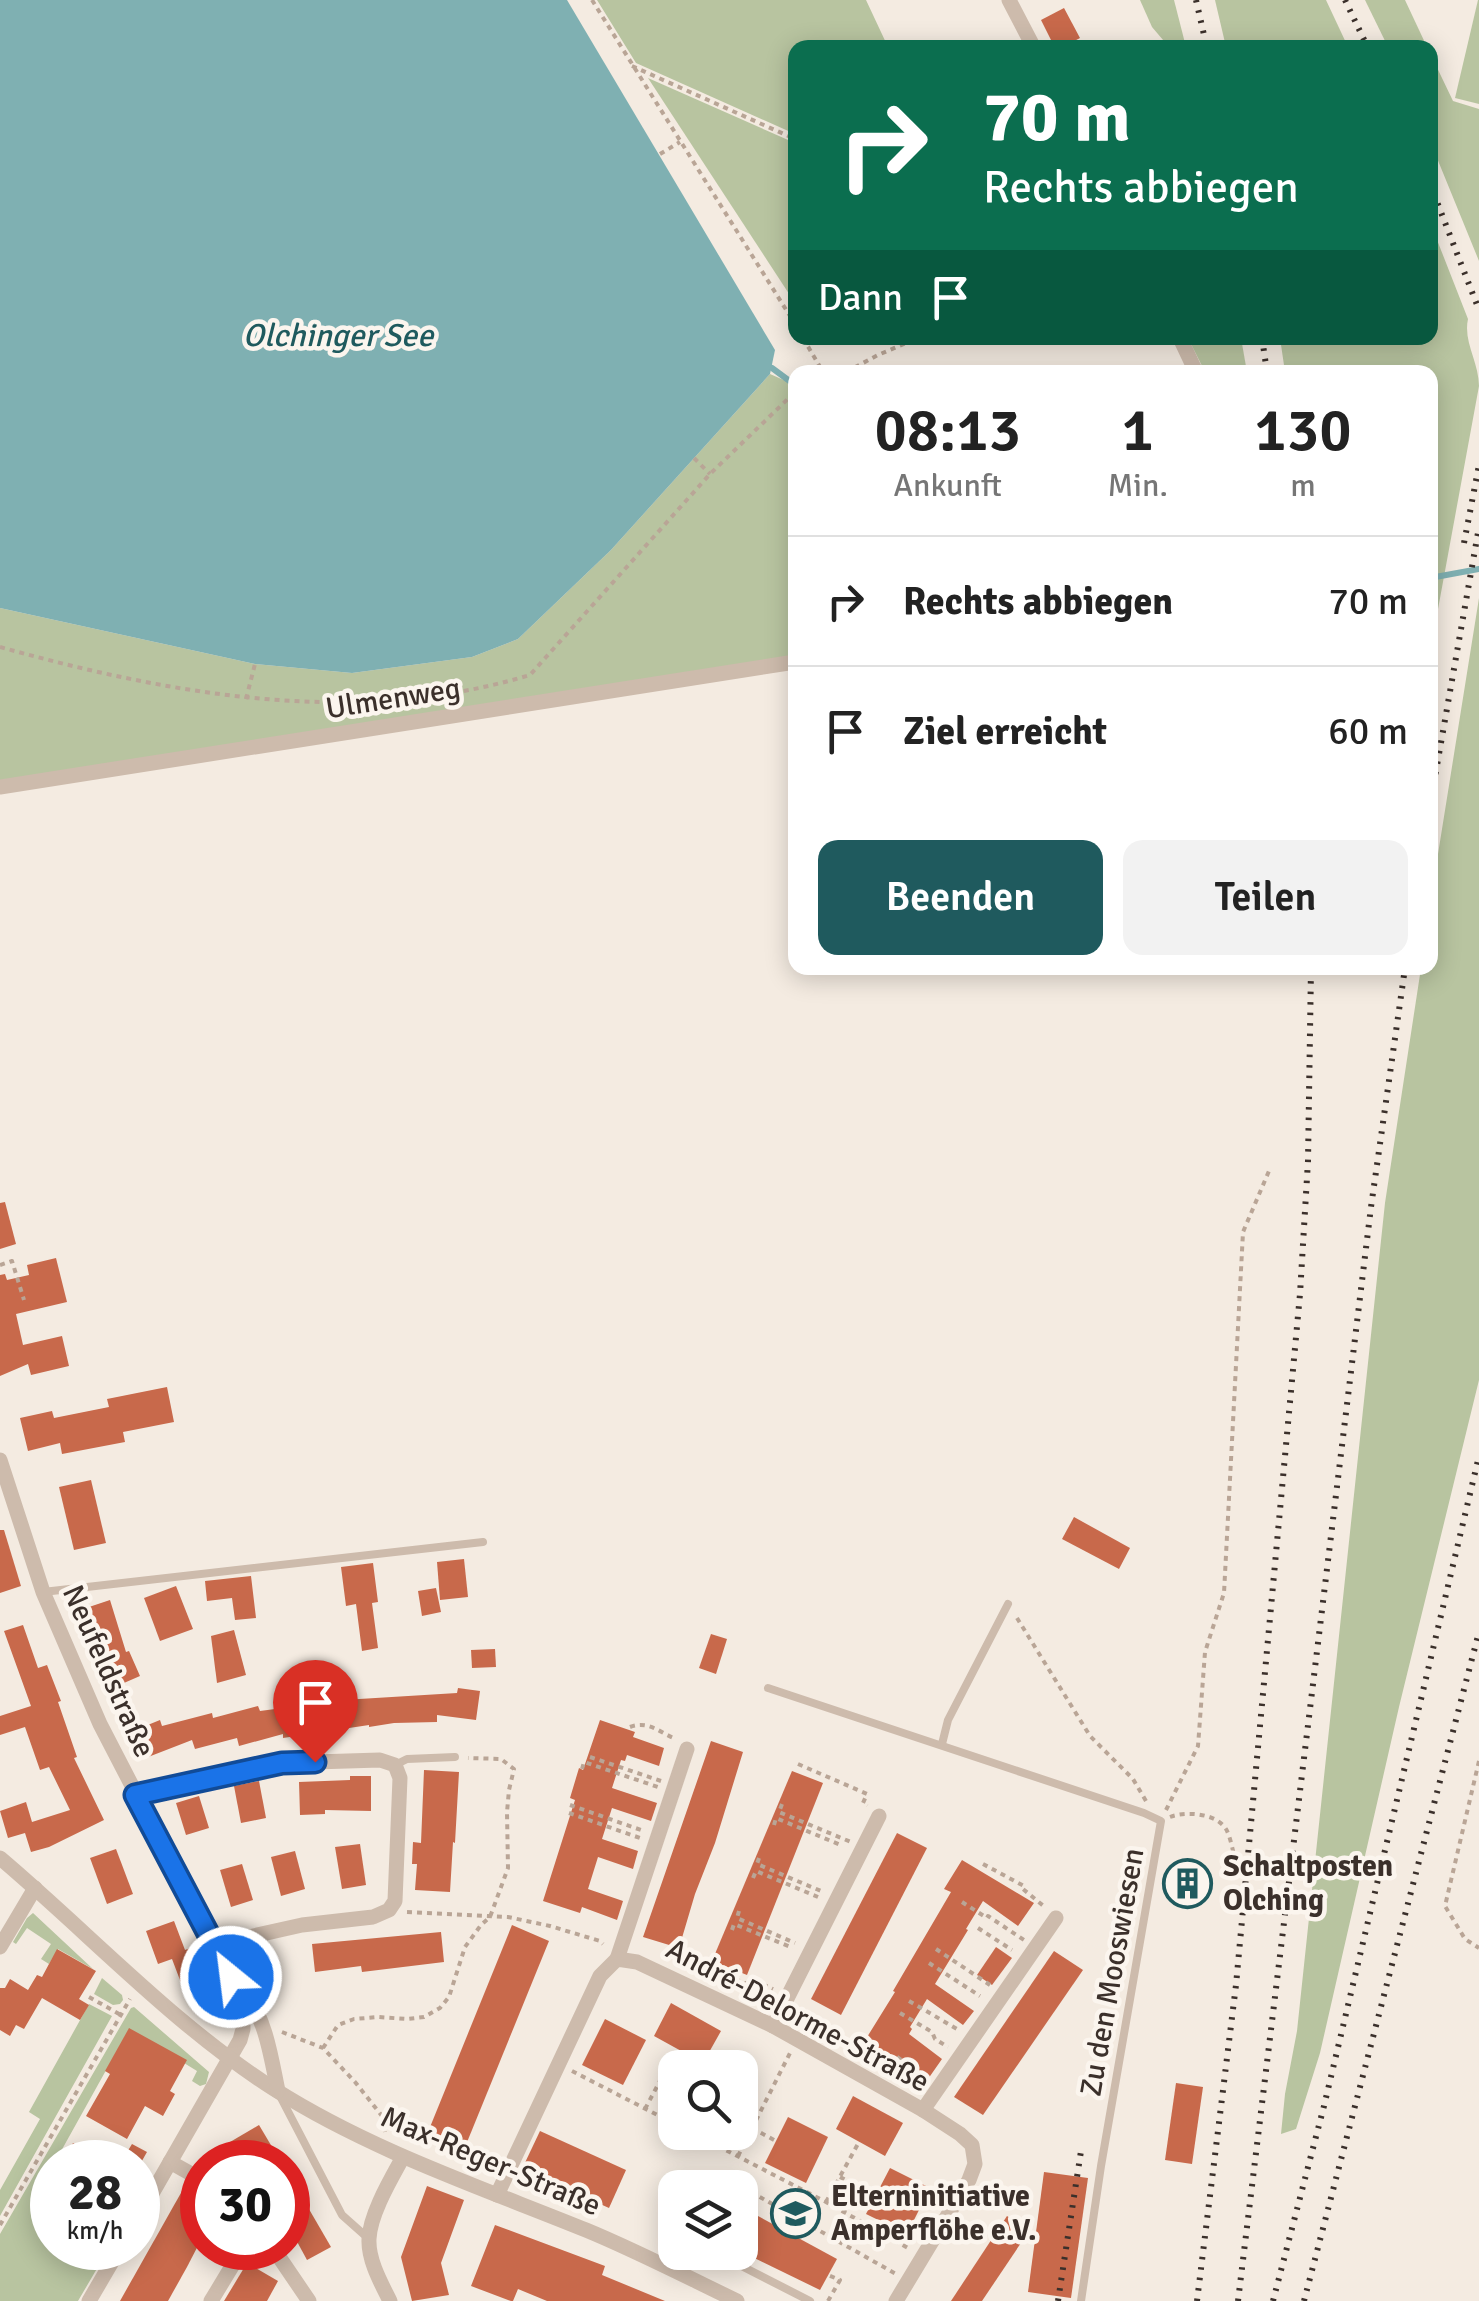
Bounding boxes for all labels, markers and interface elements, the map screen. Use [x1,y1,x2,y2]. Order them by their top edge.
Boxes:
text: 70 m [983,74,1131,160]
icon: right [818,80,948,210]
text: Rechts abbiegen [983,160,1299,215]
icon: arrive [923,270,978,325]
text: Dann [818,274,903,321]
water label: Olchinger See [243,316,435,355]
text: 08:13 [874,394,1021,468]
text: 1 [1121,394,1154,468]
text: 130 [1254,394,1352,468]
text: Ankunft [894,466,1002,505]
text: Min. [1107,466,1168,505]
text: m [1290,466,1316,505]
icon: right [818,574,873,629]
text: Rechts abbiegen [903,578,1173,625]
text: 70 m [1328,578,1408,625]
street label: Ulmenweg [323,670,463,727]
icon: arrive [818,704,873,759]
text: Ziel erreicht [903,708,1107,755]
text: 60 m [1328,708,1408,755]
button: Beenden [818,840,1103,955]
button: Teilen [1123,840,1408,955]
street label: Neufeldstraße [54,1579,163,1763]
pin [273,1660,358,1763]
icon: arrive [288,1675,343,1730]
street label: Zu den Mooswiesen [1072,1845,1153,2099]
place label: Schaltposten Olching [1223,1848,1393,1919]
building icon: Schaltposten Olching [1162,1857,1214,1909]
position arrow [179,1925,283,2029]
street label: André-Delorme-Straße [660,1930,936,2100]
map controls [658,2050,758,2270]
button: search [658,2050,758,2150]
street label: Max-Reger-Straße [375,2098,606,2224]
speed limit sign: 30 [180,2140,310,2270]
text: 28 [68,2162,122,2224]
button: layers [658,2170,758,2270]
place label: Elterninitiative Amperflöhe e.V. [831,2178,1037,2249]
school or university icon: Elterninitiative Amperflöhe e.V. [770,2187,822,2239]
text: km/h [67,2215,123,2246]

